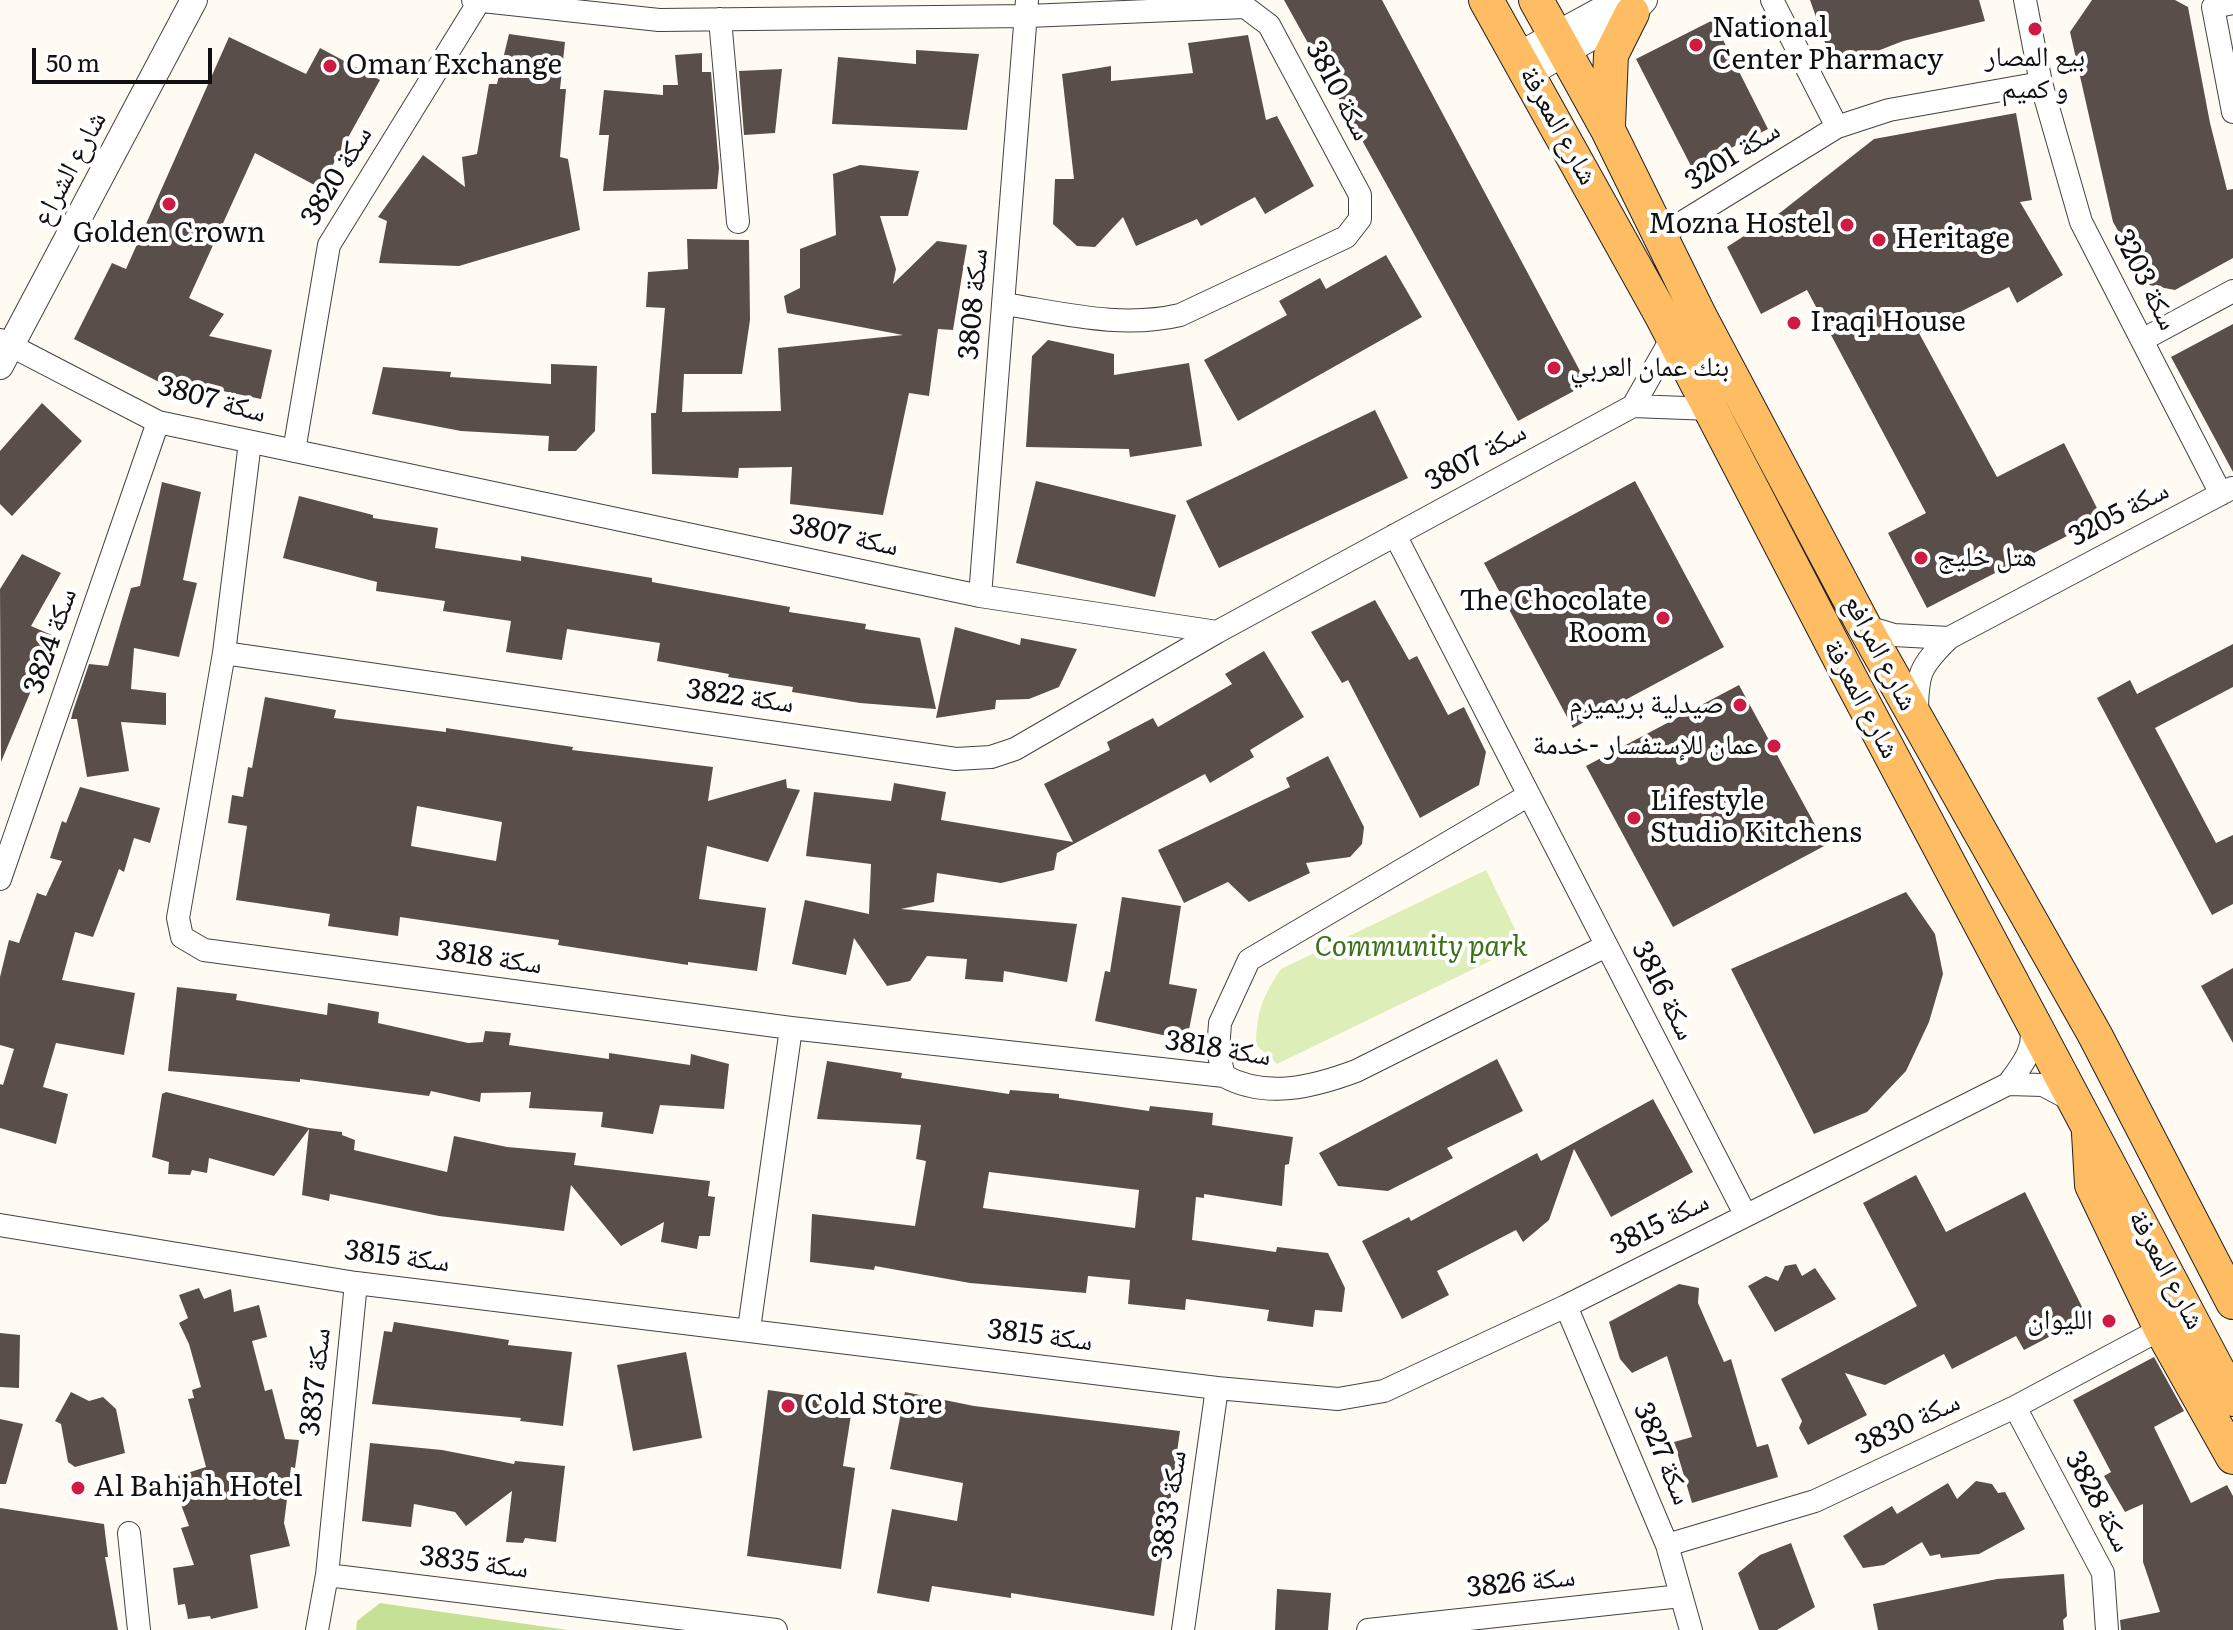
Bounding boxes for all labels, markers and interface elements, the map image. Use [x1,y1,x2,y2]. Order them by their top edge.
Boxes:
place label: National Center Pharmacy [1712,12,1943,78]
marker: بيع المصار و كميم [2026,20,2044,38]
scale bar [36,32,216,82]
street label: سكة 3810 [1298,36,1378,146]
marker: National Center Pharmacy [1687,36,1705,54]
place label: بيع المصار و كميم [1985,41,2085,107]
text: 50 m [46,44,100,79]
place label: Oman Exchange [346,49,562,83]
marker: Oman Exchange [321,57,339,75]
street label: شارع المعرفة [1512,61,1604,191]
street label: شارع الشراع [26,106,114,232]
street label: سكة 3201 [1679,114,1787,198]
street label: سكة 3820 [294,120,380,232]
marker: Golden Crown [160,195,178,213]
place label: Mozna Hostel [1648,208,1831,242]
marker: Mozna Hostel [1838,216,1856,234]
place label: Golden Crown [73,217,265,251]
place label: Heritage [1895,223,2010,257]
street label: سكة 3203 [2105,224,2185,336]
marker: Heritage [1870,231,1888,249]
street label: سكة 3808 [952,247,996,361]
place label: Iraqi House [1810,306,1966,340]
marker: Iraqi House [1785,314,1803,332]
place label: بنك عمان العربي [1570,351,1729,385]
marker: بنك عمان العربي [1545,359,1563,377]
street label: سكة 3807 [154,369,270,431]
street label: سكة 3807 [1420,416,1532,498]
street label: سكة 3205 [2063,474,2175,554]
street label: سكة 3807 [786,508,902,564]
place label: هتل خلیج [1937,541,2037,575]
marker: هتل خلیج [1912,549,1930,567]
street label: سكة 3824 [17,584,85,698]
place label: The Chocolate Room [1459,585,1647,651]
street label: شارع المرافع [1836,589,1924,717]
marker: The Chocolate Room [1654,609,1672,627]
street label: شارع المعرفة [1816,634,1906,764]
street label: سكة 3822 [684,673,796,721]
place label: صيدلية بريميرم [1569,688,1724,722]
marker: صيدلية بريميرم [1731,696,1749,714]
place label: عمان للإستفسار -خدمة [1532,729,1758,763]
marker: عمان للإستفسار -خدمة [1765,737,1783,755]
place label: Lifestyle Studio Kitchens [1650,785,1862,851]
marker: Lifestyle Studio Kitchens [1625,809,1643,827]
park label: Community park [1315,931,1527,965]
street label: سكة 3818 [434,934,544,982]
street label: سكة 3816 [1624,936,1702,1046]
street label: سكة 3818 [1163,1024,1273,1074]
street label: سكة 3815 [1605,1185,1715,1263]
street label: شارع المعرفة [2121,1205,2211,1335]
street label: سكة 3815 [342,1234,452,1280]
place label: الليوان [2027,1304,2093,1338]
marker: الليوان [2100,1312,2118,1330]
street label: سكة 3815 [985,1313,1095,1359]
street label: سكة 3837 [294,1326,338,1438]
street label: سكة 3830 [1850,1385,1966,1463]
place label: Cold Store [804,1389,943,1423]
marker: Cold Store [779,1397,797,1415]
street label: سكة 3827 [1625,1398,1699,1510]
street label: سكة 3828 [2058,1446,2138,1558]
street label: سكة 3833 [1146,1448,1194,1562]
place label: Al Bahjah Hotel [94,1471,303,1505]
marker: Al Bahjah Hotel [69,1479,87,1497]
street label: سكة 3835 [418,1540,530,1586]
street label: سكة 3826 [1465,1561,1577,1605]

